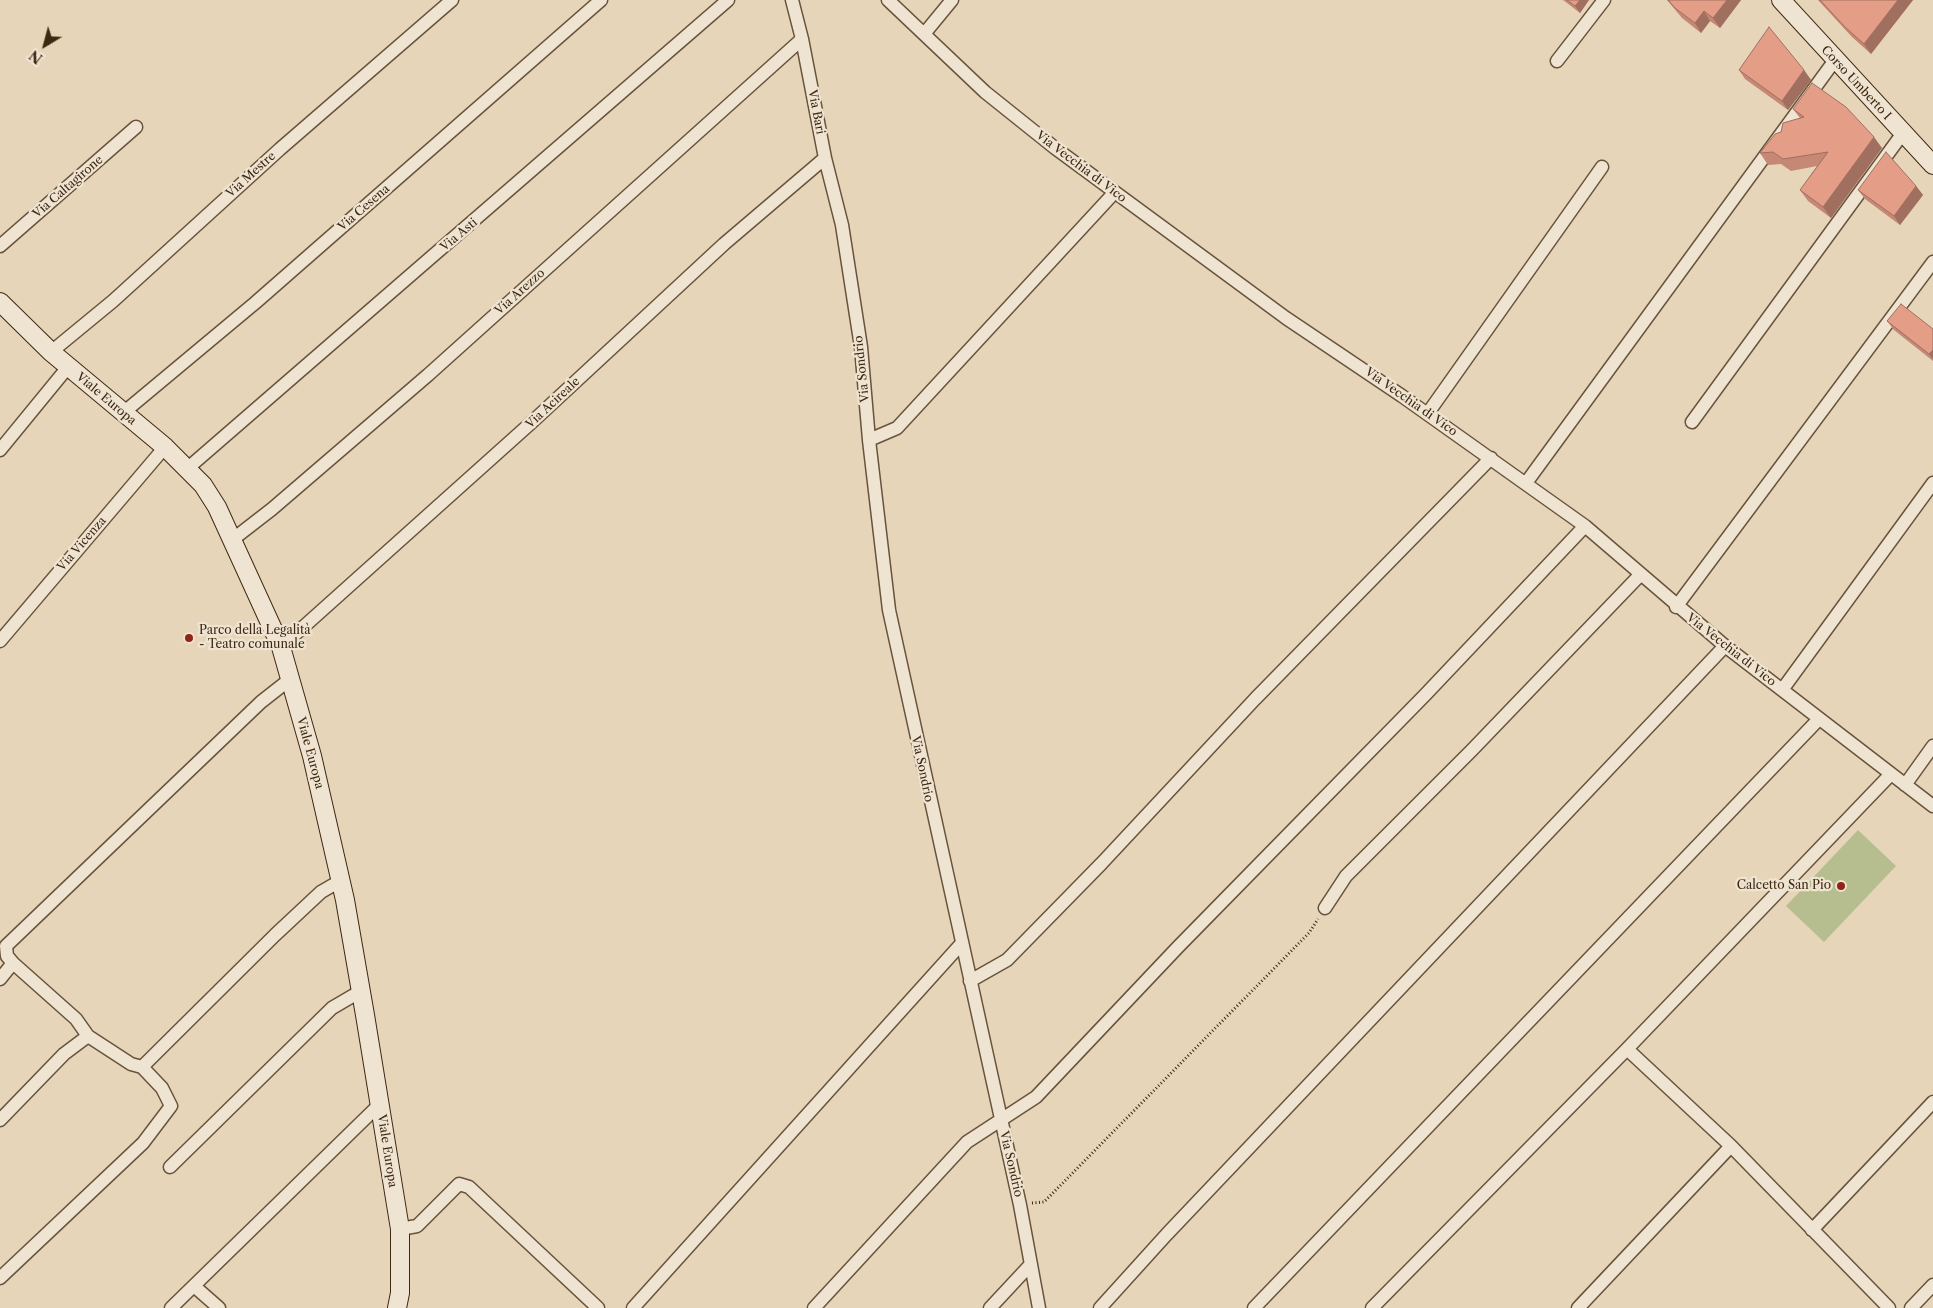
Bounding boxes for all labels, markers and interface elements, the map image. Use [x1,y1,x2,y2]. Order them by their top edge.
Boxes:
north arrow [20,20,70,70]
street label: Corso Umberto I [1818,43,1894,123]
text: N [26,46,46,68]
street label: Via Bari [805,88,827,136]
street label: Via Vecchia di Vico [1033,128,1129,206]
street label: Via Mestre [223,149,279,201]
street label: Via Caltagirone [30,153,106,221]
street label: Via Cesena [335,182,393,234]
street label: Via Asti [438,215,480,255]
street label: Via Arezzo [492,266,548,318]
street label: Via Sondrio [851,335,873,403]
street label: Via Vecchia di Vico [1362,365,1460,439]
street label: Viale Europa [73,370,139,428]
street label: Via Acireale [523,374,583,432]
street label: Via Vicenza [55,514,109,574]
street label: Via Vecchia di Vico [1683,611,1779,689]
place label: Parco della Legalità - Teatro comunale [199,624,311,652]
marker: Parco della Legalità - Teatro comunale [183,632,195,644]
street label: Viale Europa [293,716,327,790]
street label: Via Sondrio [908,735,936,803]
place label: Calcetto San Pio [1737,879,1831,893]
marker: Calcetto San Pio [1835,880,1847,892]
street label: Viale Europa [374,1113,400,1189]
street label: Via Sondrio [996,1130,1026,1198]

